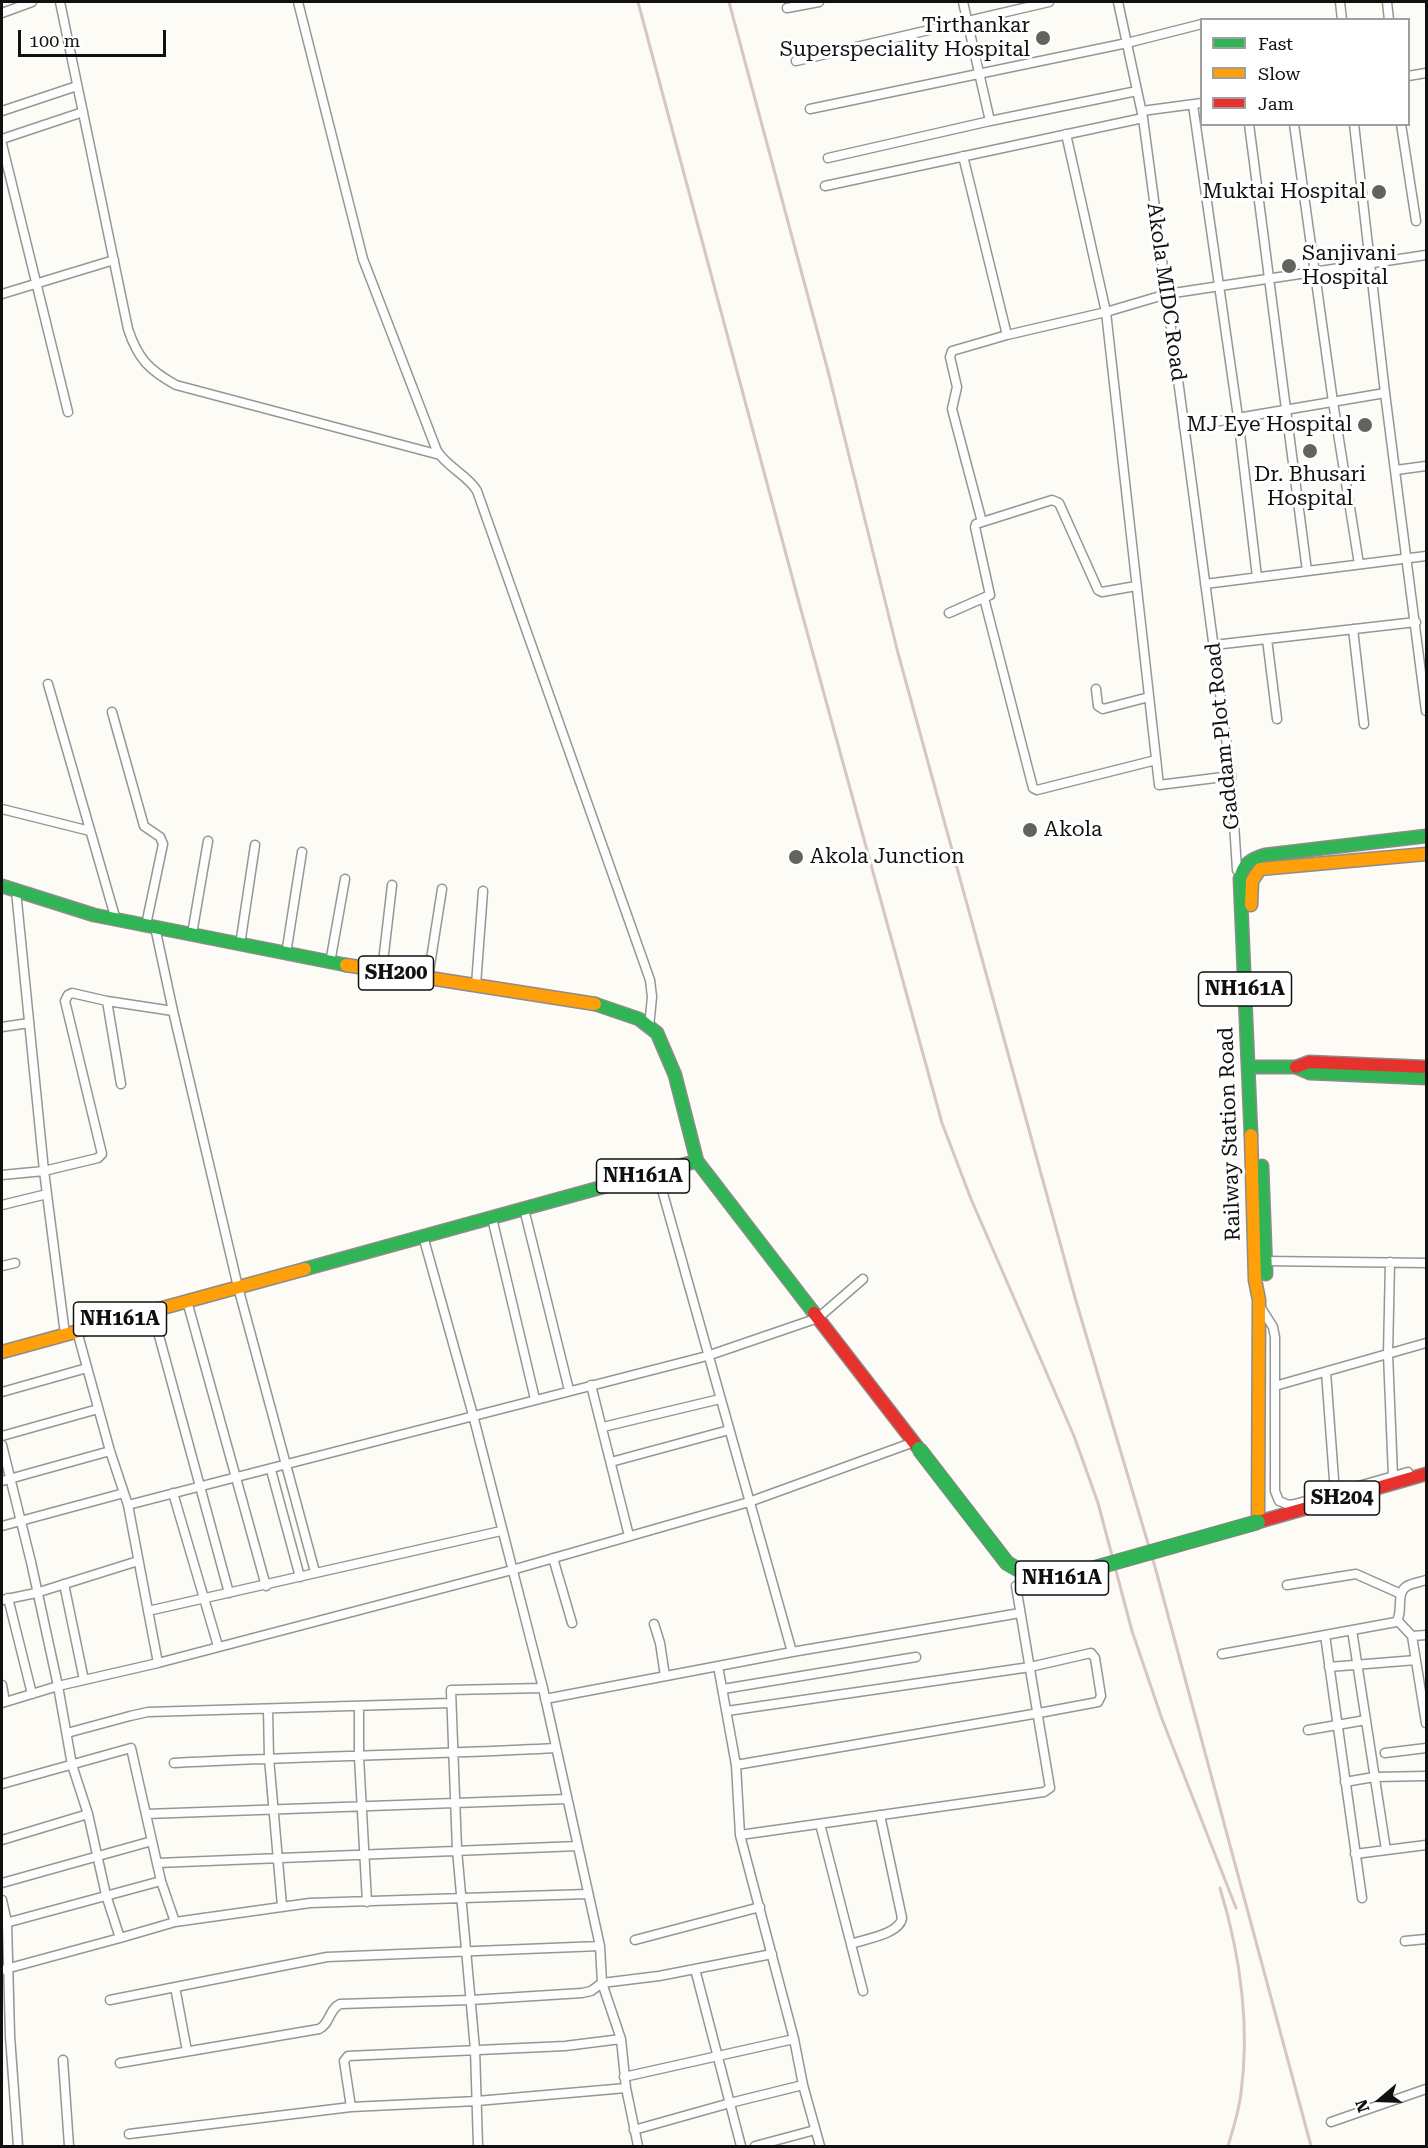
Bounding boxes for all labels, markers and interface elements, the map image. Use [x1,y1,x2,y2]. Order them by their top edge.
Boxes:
place label: Tirthankar Superspeciality Hospital [780,13,1030,63]
scale bar [21,18,170,56]
legend [1200,18,1410,126]
marker: Tirthankar Superspeciality Hospital [1034,29,1052,47]
text: 100 m [29,30,80,51]
text: Fast [1258,33,1293,54]
text: Slow [1258,63,1300,84]
text: Jam [1258,93,1294,114]
place label: Muktai Hospital [1202,179,1366,205]
marker: Muktai Hospital [1370,183,1388,201]
street label: Akola MIDC Road [1141,201,1191,383]
place label: Sanjivani Hospital [1302,241,1396,291]
marker: Sanjivani Hospital [1280,257,1298,275]
place label: MJ Eye Hospital [1186,412,1352,438]
marker: MJ Eye Hospital [1356,416,1374,434]
marker: Dr. Bhusari Hospital [1301,442,1319,460]
place label: Dr. Bhusari Hospital [1254,462,1366,512]
street label: Gaddam Plot Road [1201,641,1245,831]
place label: Akola [1044,817,1102,843]
marker: Akola [1021,821,1039,839]
place label: Akola Junction [810,844,965,870]
marker: Akola Junction [787,848,805,866]
road number: SH200 [358,956,434,990]
road number: NH161A [1198,972,1292,1006]
street label: Railway Station Road [1214,1026,1246,1242]
road number: NH161A [596,1159,690,1193]
road number: NH161A [74,1302,166,1336]
road number: SH204 [1304,1481,1380,1515]
road number: NH161A [1016,1561,1108,1595]
north arrow [1350,2070,1410,2130]
text: N [1352,2097,1373,2115]

